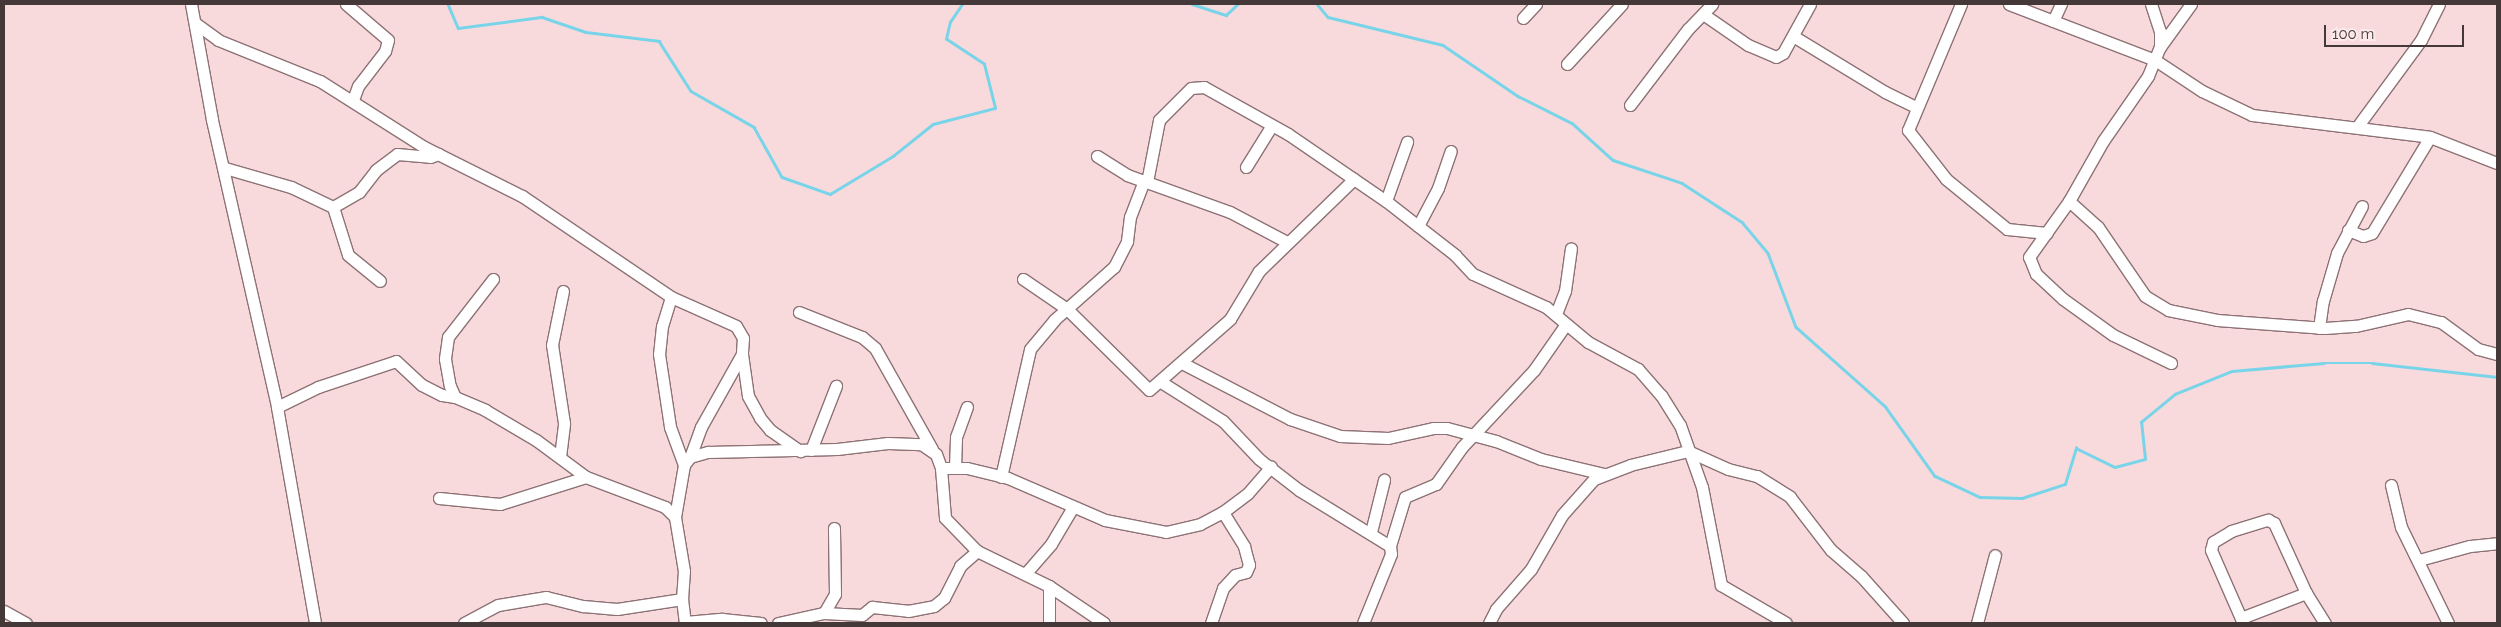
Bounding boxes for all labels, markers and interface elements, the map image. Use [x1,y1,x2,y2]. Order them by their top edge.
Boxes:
scale bar [2326,15,2466,47]
text: 100 m [2332,25,2374,43]

